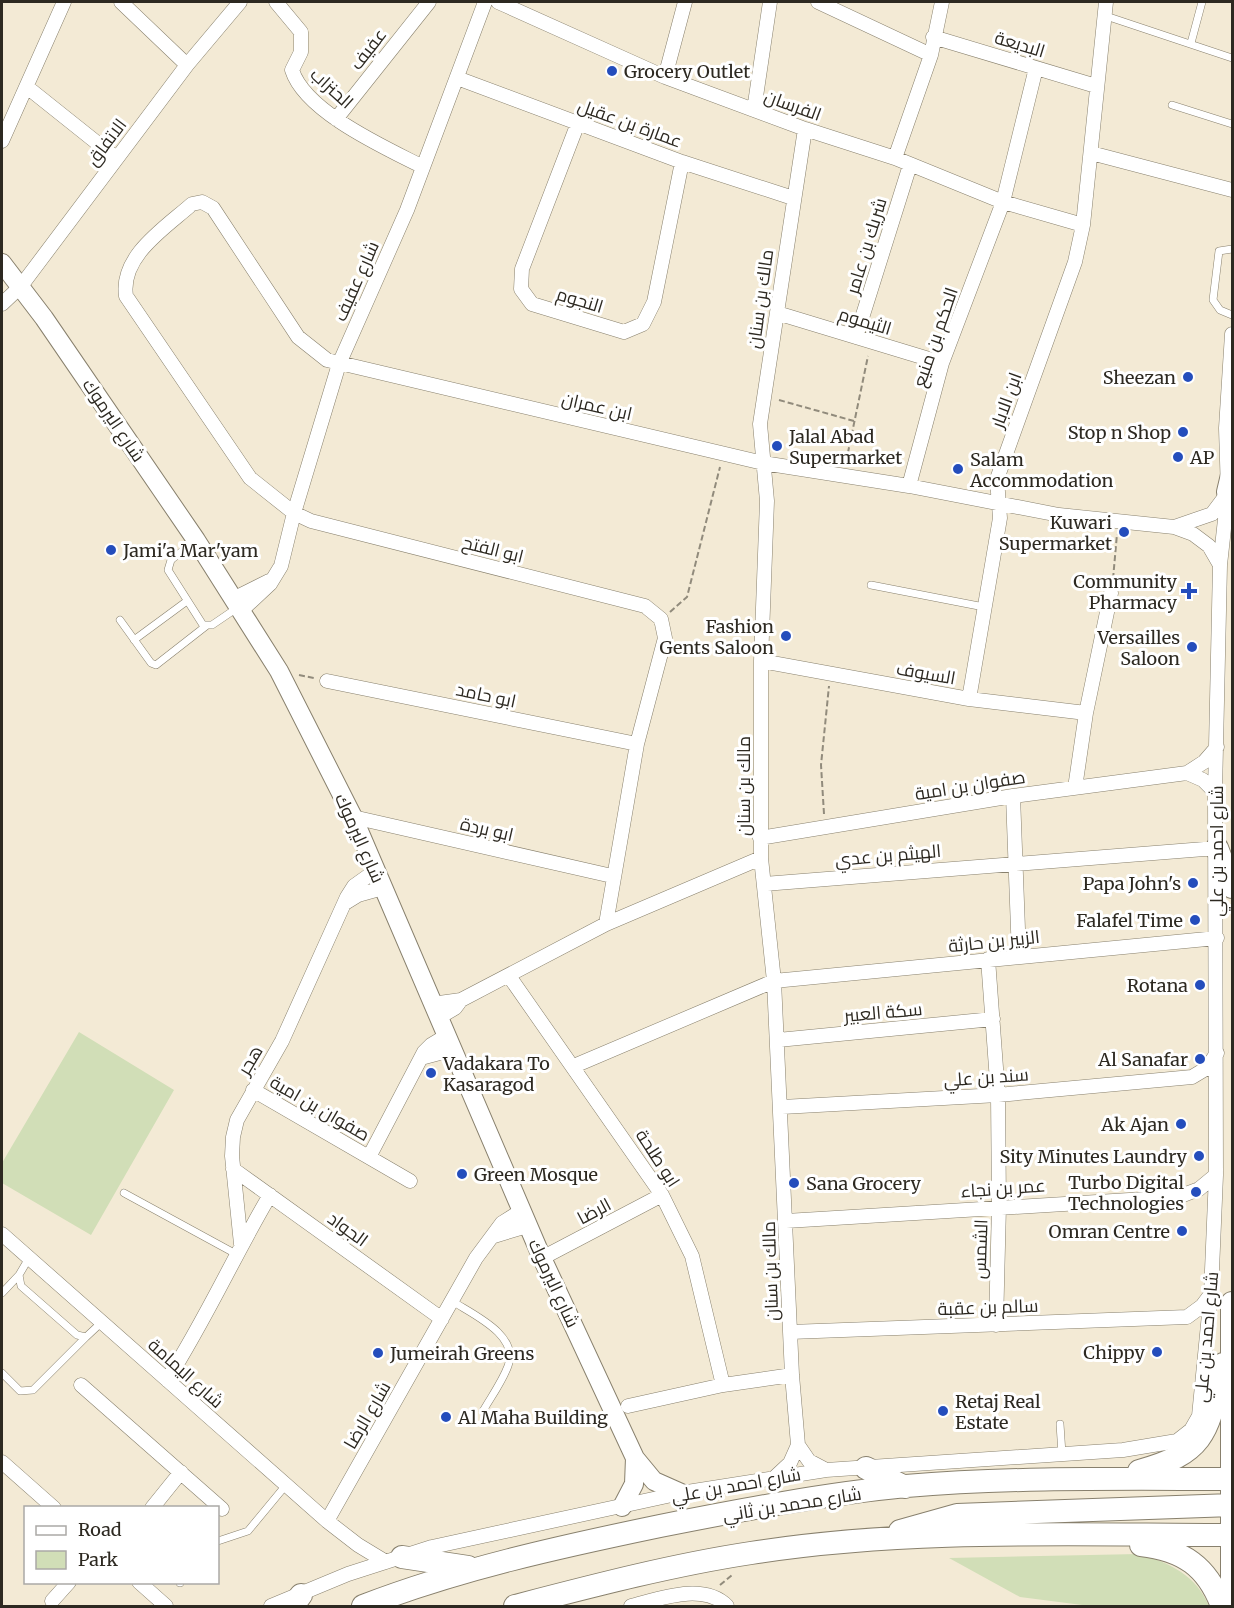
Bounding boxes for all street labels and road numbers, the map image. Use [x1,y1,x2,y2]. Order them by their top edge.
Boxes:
street label: عفيف [345,24,391,74]
street label: البديعة [992,25,1048,63]
street label: الحنزاب [306,63,358,113]
street label: الفرسان [761,84,825,126]
street label: عمارة بن عقيل [575,93,685,153]
street label: الاتفاق [81,114,132,171]
street label: شريك بن عامر [840,195,892,298]
street label: شارع عفيف [328,237,385,325]
street label: مالك بن سنان [742,248,778,350]
street label: النجوم [554,282,606,319]
street label: الحكم بن منيع [907,284,964,390]
street label: الثيموم [835,302,894,341]
street label: ابن الابار [985,369,1027,432]
street label: شارع اليرموك [77,374,150,467]
street label: ابن عمران [560,387,634,425]
street label: ابو الفتح [460,530,526,569]
street label: السيوف [895,657,957,689]
street label: ابو حامد [454,677,518,713]
street label: مالك بن سنان [732,736,755,836]
street label: صفوان بن امية [913,765,1027,805]
street label: شارع احمد بن علي [1205,785,1231,917]
street label: شارع اليرموك [329,790,390,887]
street label: ابو بردة [458,812,516,846]
street label: الهيثم بن عدي [834,839,942,874]
street label: الزبير بن حارثة [947,925,1041,957]
street label: سكة العبير [842,997,923,1027]
street label: هجر [232,1041,268,1080]
street label: سند بن علي [943,1063,1030,1094]
street label: صفوان بن امية [266,1070,374,1146]
street label: ابو طلحة [631,1125,685,1191]
street label: عمر بن نجاء [960,1174,1046,1202]
street label: الرضا [573,1193,615,1229]
street label: الجواد [323,1207,373,1251]
street label: الشمس [967,1219,993,1279]
street label: مالك بن سنان [757,1221,783,1321]
street label: شارع اليرموك [522,1235,585,1332]
street label: شارع احمد بن علي [1189,1271,1226,1404]
street label: سالم بن عقبة [937,1294,1039,1321]
street label: شارع اليمامة [143,1333,228,1414]
street label: شارع الرضا [338,1377,396,1453]
street label: شارع احمد بن علي [669,1462,803,1511]
street label: شارع محمد بن ثاني [721,1482,863,1529]

